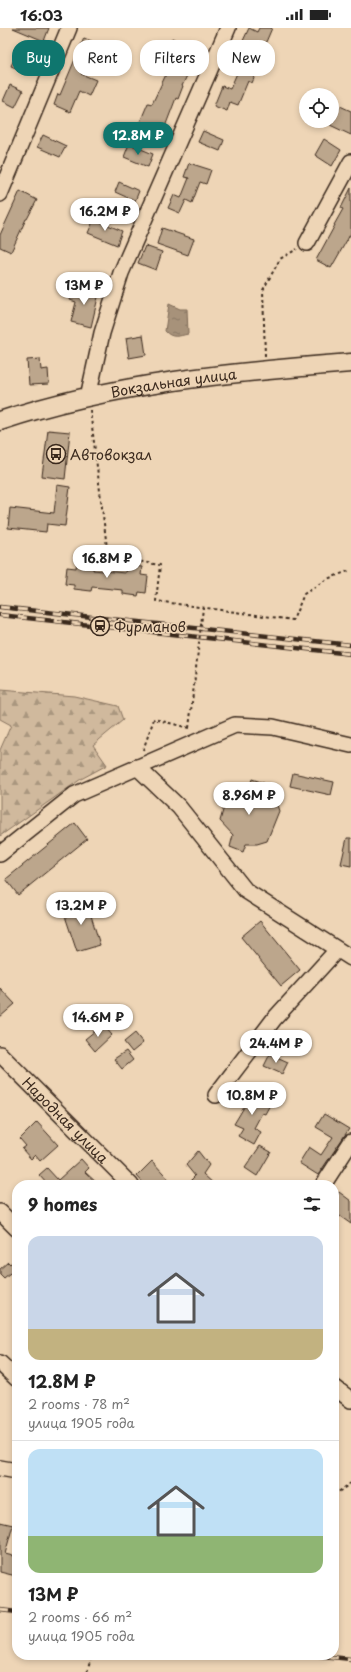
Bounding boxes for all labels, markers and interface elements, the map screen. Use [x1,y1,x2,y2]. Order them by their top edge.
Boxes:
text: 16:03 [20,3,63,26]
chip: Buy [12,40,65,76]
chip: Rent [73,40,132,76]
chip: Filters [140,40,209,76]
chip: New [217,40,275,76]
map controls [299,88,339,128]
button: locate [299,88,339,128]
pin: 12.8M ₽ [101,122,175,156]
text: 12.8M ₽ [112,125,164,144]
pin: 16.2M ₽ [68,198,142,232]
text: 16.2M ₽ [79,201,131,220]
pin: 13M ₽ [56,272,112,306]
text: 13M ₽ [65,275,103,294]
street label: Вокзальная улица [109,363,238,402]
bus stop icon: Автовокзал [45,443,67,465]
place label: Автовокзал [70,444,152,465]
pin: 16.8M ₽ [70,545,144,579]
text: 16.8M ₽ [82,548,132,567]
station icon: Фурманов [89,615,111,637]
place label: Фурманов [114,616,186,637]
pin: 8.96M ₽ [212,782,286,816]
text: 8.96M ₽ [222,785,276,804]
pin: 13.2M ₽ [44,892,118,926]
text: 13.2M ₽ [55,895,107,914]
pin: 14.6M ₽ [61,1004,135,1038]
text: 14.6M ₽ [72,1007,124,1026]
pin: 24.4M ₽ [239,1030,313,1064]
text: 24.4M ₽ [249,1033,303,1052]
street label: Народная улица [18,1072,114,1168]
pin: 10.8M ₽ [215,1082,289,1116]
text: 10.8M ₽ [226,1085,278,1104]
text: 9 homes [28,1191,97,1217]
icon: filters [301,1193,323,1215]
icon: home [140,1262,212,1334]
text: 12.8M ₽ [28,1368,95,1394]
text: 2 rooms · 78 m² [28,1394,130,1413]
text: улица 1905 года [28,1413,135,1432]
icon: home [140,1475,212,1547]
text: 13M ₽ [28,1581,78,1607]
text: 2 rooms · 66 m² [28,1607,132,1626]
text: улица 1905 года [28,1626,135,1645]

